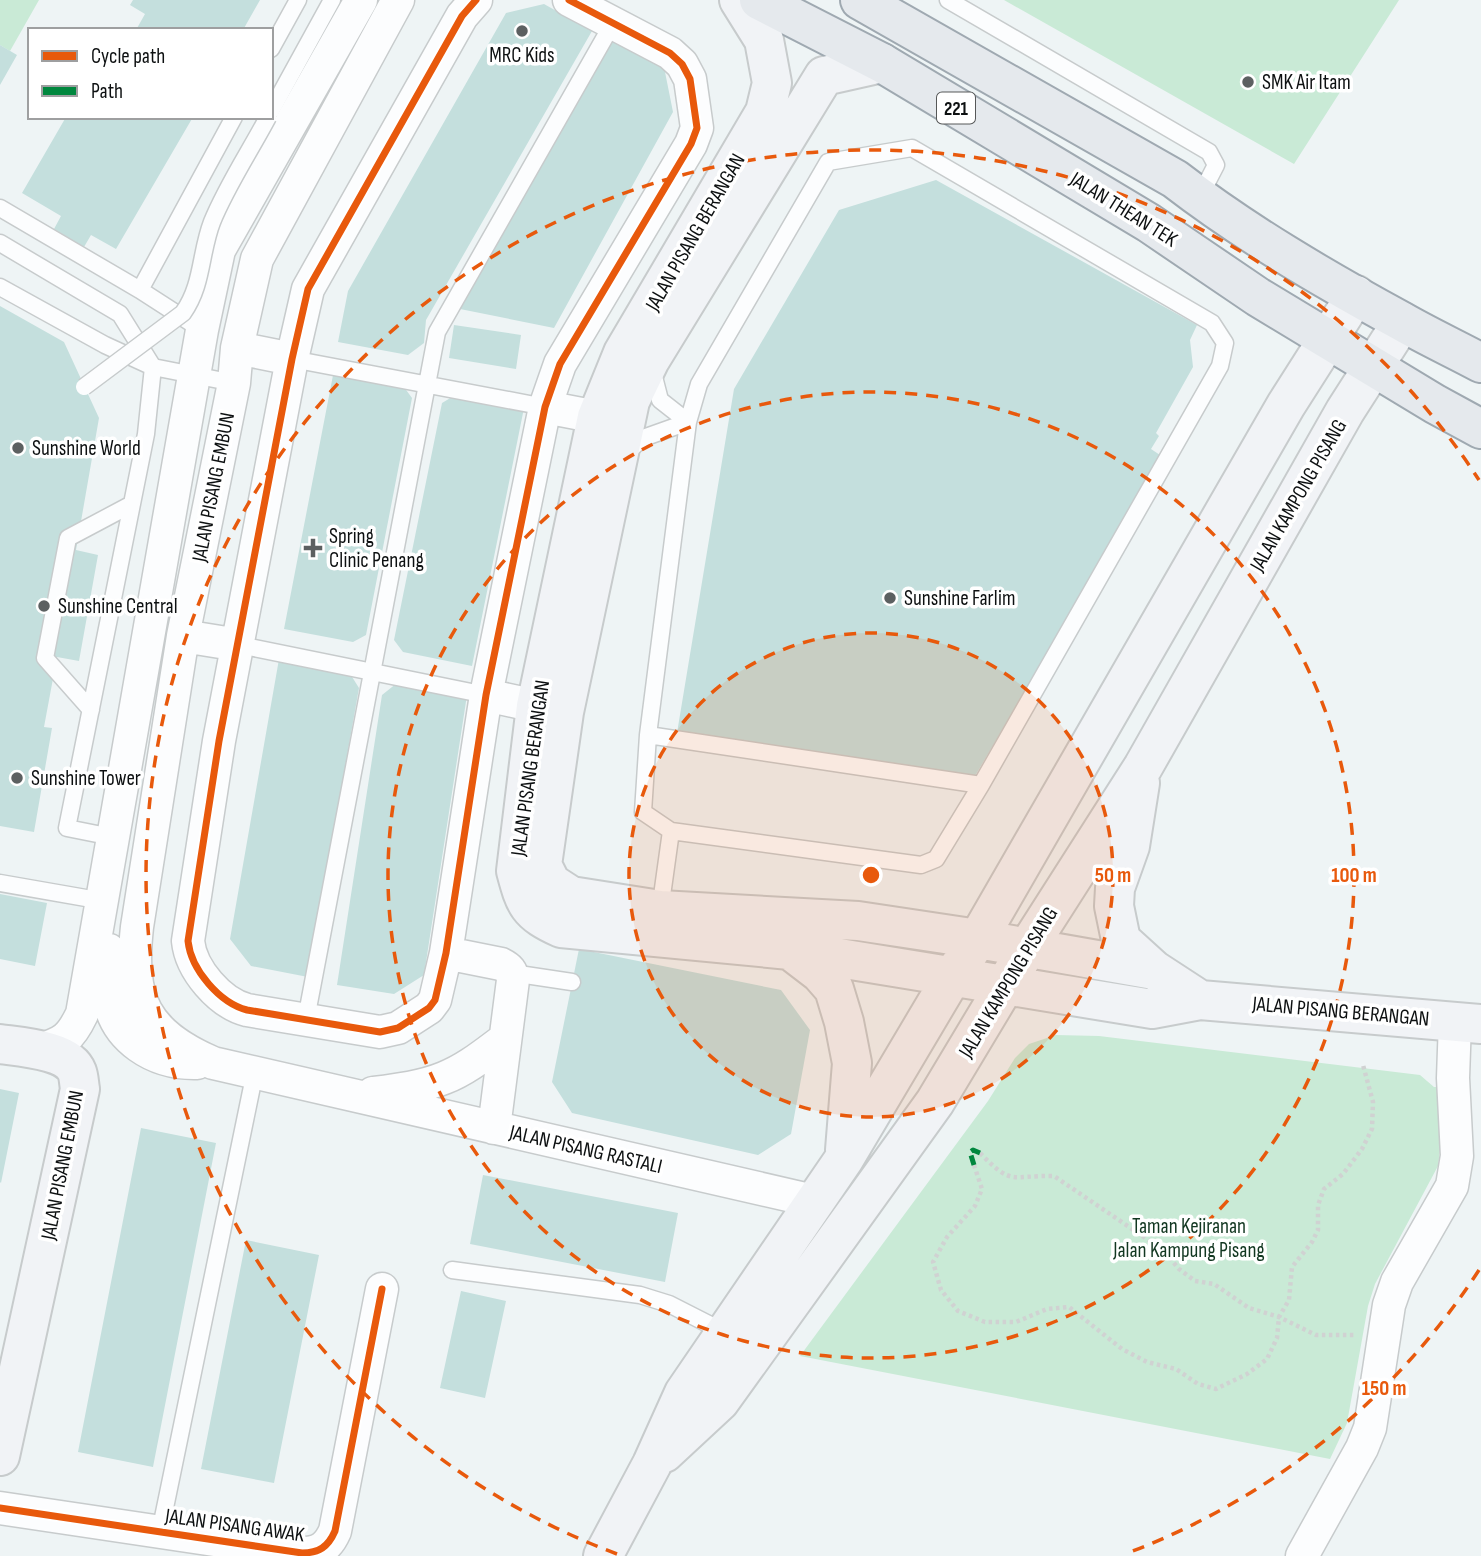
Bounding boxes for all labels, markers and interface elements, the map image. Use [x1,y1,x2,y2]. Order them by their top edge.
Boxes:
marker: MRC Kids [514,23,530,39]
legend [28,28,273,119]
place label: MRC Kids [489,43,555,68]
text: Cycle path [91,44,165,69]
place label: SMK Air Itam [1262,70,1351,95]
marker: SMK Air Itam [1240,74,1256,90]
text: Path [91,79,123,104]
road number: 221 [937,92,975,124]
street label: JALAN PISANG BERANGAN [640,149,751,316]
street label: JALAN THEAN TEK [1065,166,1182,253]
street label: JALAN PISANG EMBUN [187,410,240,565]
street label: JALAN KAMPONG PISANG [1244,415,1352,577]
place label: Sunshine World [32,436,141,461]
marker: Sunshine World [10,440,26,456]
place label: Spring Clinic Penang [329,524,424,573]
marker: Spring Clinic Penang [303,538,323,558]
place label: Sunshine Farlim [904,586,1015,611]
marker: Sunshine Farlim [882,590,898,606]
place label: Sunshine Central [58,594,178,619]
marker: Sunshine Central [36,598,52,614]
street label: JALAN PISANG BERANGAN [506,678,555,859]
place label: Sunshine Tower [31,766,141,791]
marker: Sunshine Tower [9,770,25,786]
centre of rings [859,863,883,887]
text: 50 m [1095,863,1131,888]
text: 100 m [1331,863,1377,888]
street label: JALAN KAMPONG PISANG [953,902,1063,1063]
street label: JALAN PISANG BERANGAN [1250,991,1430,1032]
street label: JALAN PISANG EMBUN [36,1088,89,1243]
street label: JALAN PISANG RASTALI [506,1120,665,1179]
park label: Taman Kejiranan Jalan Kampung Pisang [1112,1214,1265,1263]
text: 150 m [1362,1376,1406,1401]
street label: JALAN PISANG AWAK [163,1503,307,1548]

